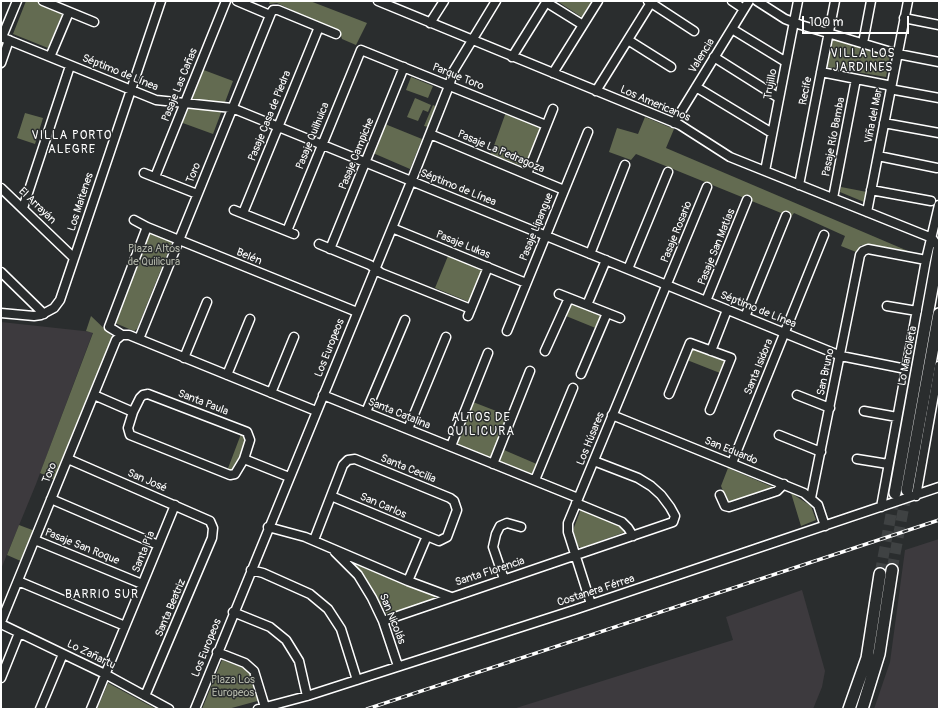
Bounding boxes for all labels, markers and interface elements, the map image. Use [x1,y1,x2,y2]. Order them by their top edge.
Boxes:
scale bar [804,8,911,34]
text: 100 m [809,15,843,30]
street label: Valencia [686,36,718,76]
street label: Pasaje Las Cañas [159,46,201,124]
district label: VILLA LOS JARDINES [831,47,895,75]
street label: Séptimo de Línea [80,52,160,94]
street label: Parque Toro [430,61,486,93]
street label: Trujillo [762,68,780,100]
street label: Pasaje Casa de Piedra [246,69,294,163]
street label: Recife [797,76,815,106]
street label: Los Americanos [618,83,692,125]
street label: Viña del Mar [862,88,886,144]
street label: Pasaje Río Bamba [820,96,848,178]
street label: Pasaje Quilhuica [294,100,332,172]
street label: Pasaje Campiche [337,116,377,192]
street label: Pasaje La Pedragoza [456,128,546,176]
district label: VILLA PORTO ALEGRE [32,129,112,157]
street label: Toro [184,161,204,185]
street label: Séptimo de Línea [418,167,498,209]
street label: Los Maitenes [65,171,97,233]
street label: El Arrayán [16,185,58,227]
street label: Pasaje Lipangue [517,191,557,263]
street label: Pasaje Rosario [659,199,695,265]
street label: Pasaje San Matías [696,207,738,287]
street label: Pasaje Lukas [434,228,492,262]
park label: Plaza Altos de Quilicura [128,242,180,268]
street label: Belén [234,246,264,268]
street label: Séptimo de Línea [718,289,798,331]
street label: Los Europeos [312,317,348,379]
street label: Lo Marcoleta [896,325,920,387]
street label: Santa Isidora [742,337,776,397]
street label: San Bruno [815,347,837,397]
street label: Santa Paula [176,387,230,419]
street label: Santa Catalina [366,395,432,433]
street label: Los Húsares [574,410,608,468]
district label: ALTOS DE QUILICURA [447,411,515,439]
street label: San Eduardo [702,434,760,468]
street label: Santa Cecilia [378,452,438,486]
street label: Toro [40,461,60,485]
street label: San José [125,467,169,495]
street label: San Carlos [358,490,408,522]
street label: Pasaje San Roque [43,526,121,568]
street label: Santa Pía [130,529,158,575]
street label: Santa Florencia [454,555,526,589]
street label: Costanera Férrea [556,572,636,610]
street label: Santa Beatriz [153,577,189,639]
district label: BARRIO SUR [65,588,139,602]
street label: San Nicolás [376,592,408,646]
street label: Los Europeos [189,617,225,679]
street label: Lo Zañartu [65,638,117,672]
park label: Plaza Los Europeos [211,673,255,699]

